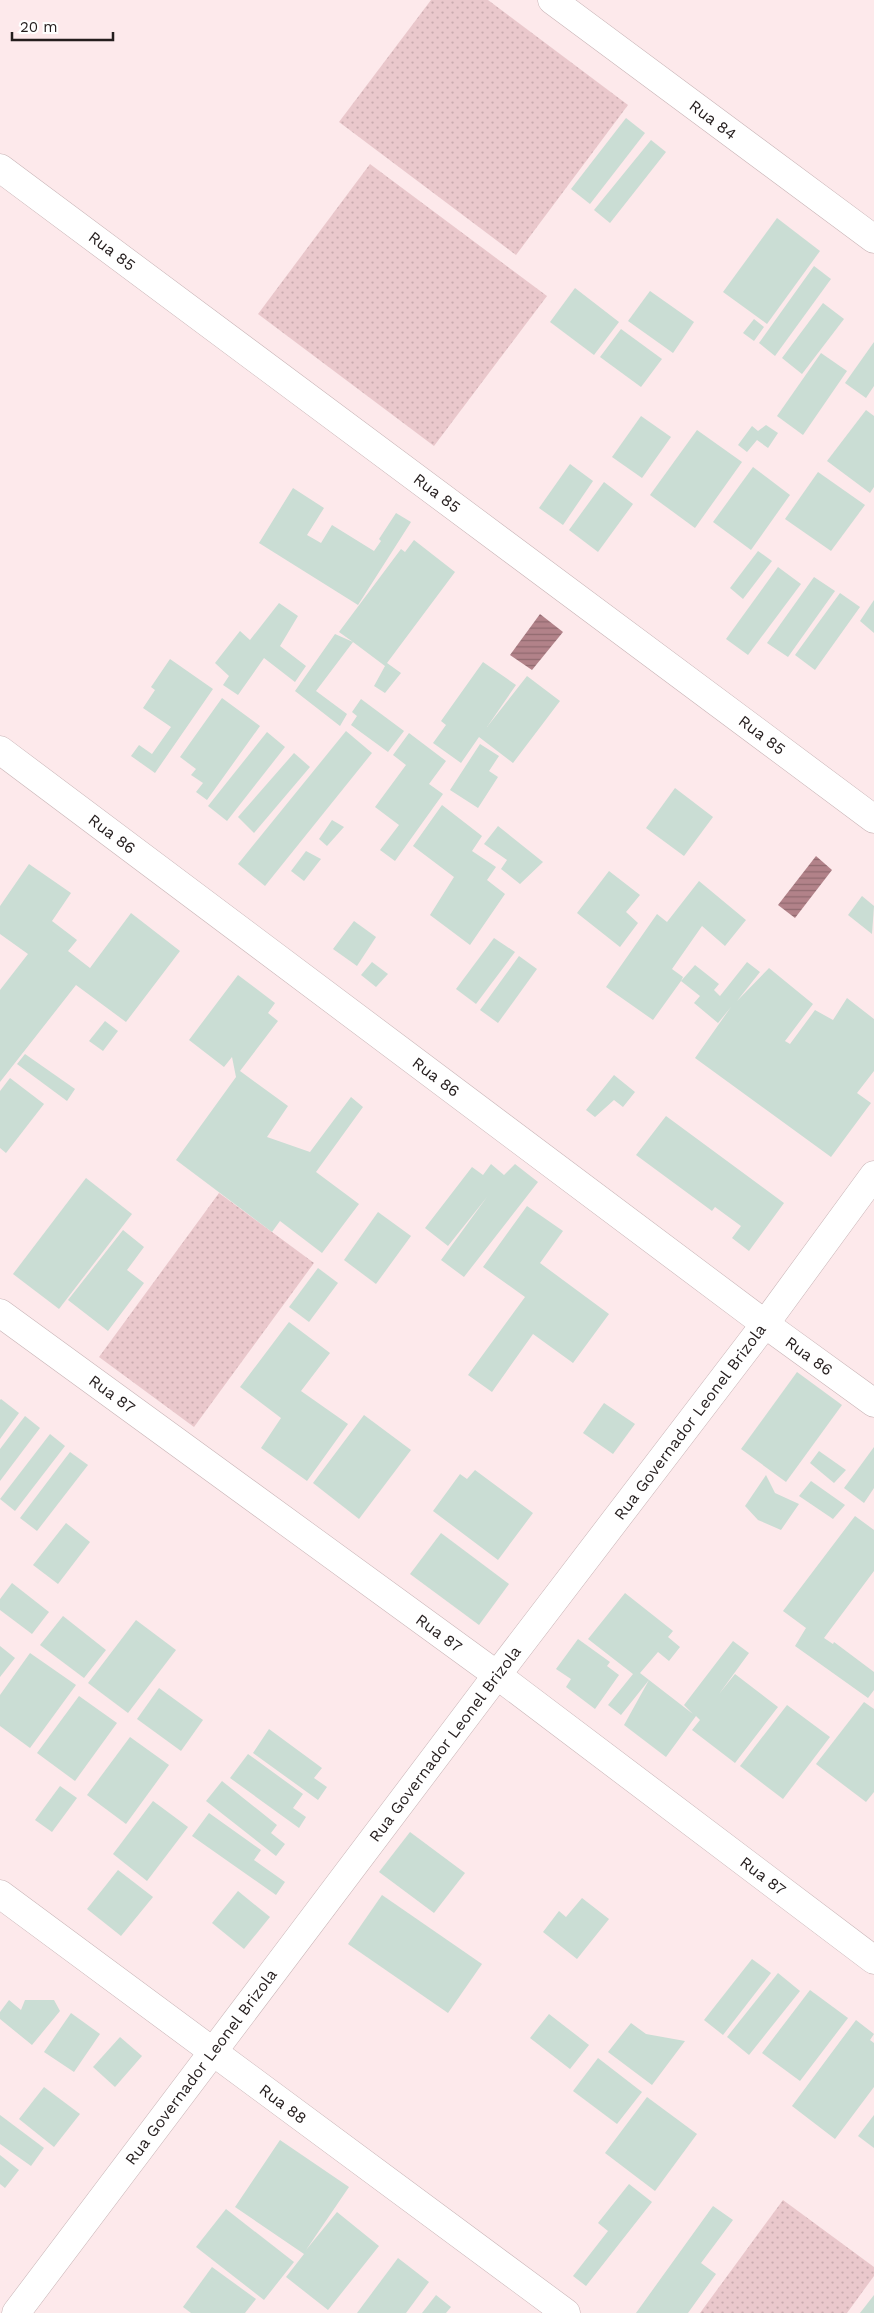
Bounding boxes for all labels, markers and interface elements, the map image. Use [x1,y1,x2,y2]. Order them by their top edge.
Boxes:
scale bar [12,10,114,42]
text: 20 m [20,18,58,36]
street label: Rua 84 [686,96,740,144]
street label: Rua 85 [85,227,139,275]
street label: Rua 85 [410,469,464,517]
street label: Rua 85 [735,711,789,759]
street label: Rua 86 [85,810,139,858]
street label: Rua 86 [409,1053,463,1101]
street label: Rua Governador Leonel Brizola [610,1320,770,1524]
street label: Rua 86 [782,1332,836,1380]
street label: Rua 87 [85,1371,139,1417]
street label: Rua 87 [412,1610,466,1656]
street label: Rua Governador Leonel Brizola [365,1642,525,1846]
street label: Rua 87 [736,1853,790,1899]
street label: Rua Governador Leonel Brizola [121,1965,281,2169]
street label: Rua 88 [256,2080,310,2128]

